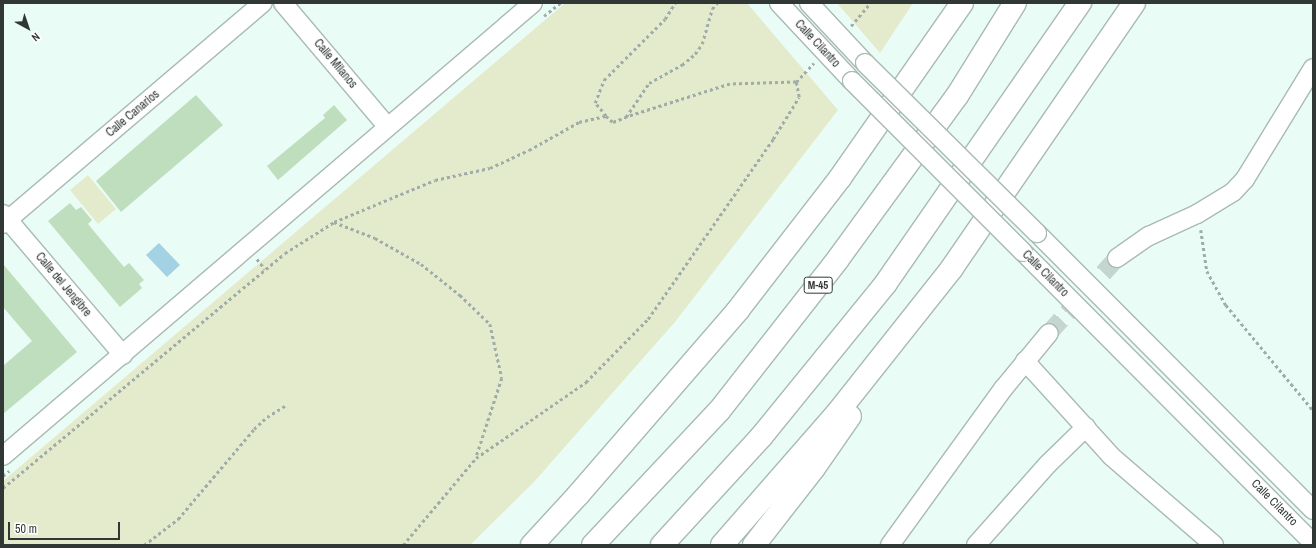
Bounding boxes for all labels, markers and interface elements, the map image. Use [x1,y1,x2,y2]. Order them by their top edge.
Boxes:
north arrow [8,8,48,48]
street label: Calle Cilantro [791,17,843,71]
text: N [29,30,43,45]
street label: Calle Milanos [310,37,360,91]
street label: Calle Canarios [103,88,163,140]
street label: Calle Cilantro [1019,248,1071,300]
street label: Calle del Jengibre [32,250,94,320]
road number: M-45 [803,276,833,294]
street label: Calle Cilantro [1248,477,1300,529]
scale bar [10,514,122,540]
text: 50 m [15,521,37,537]

